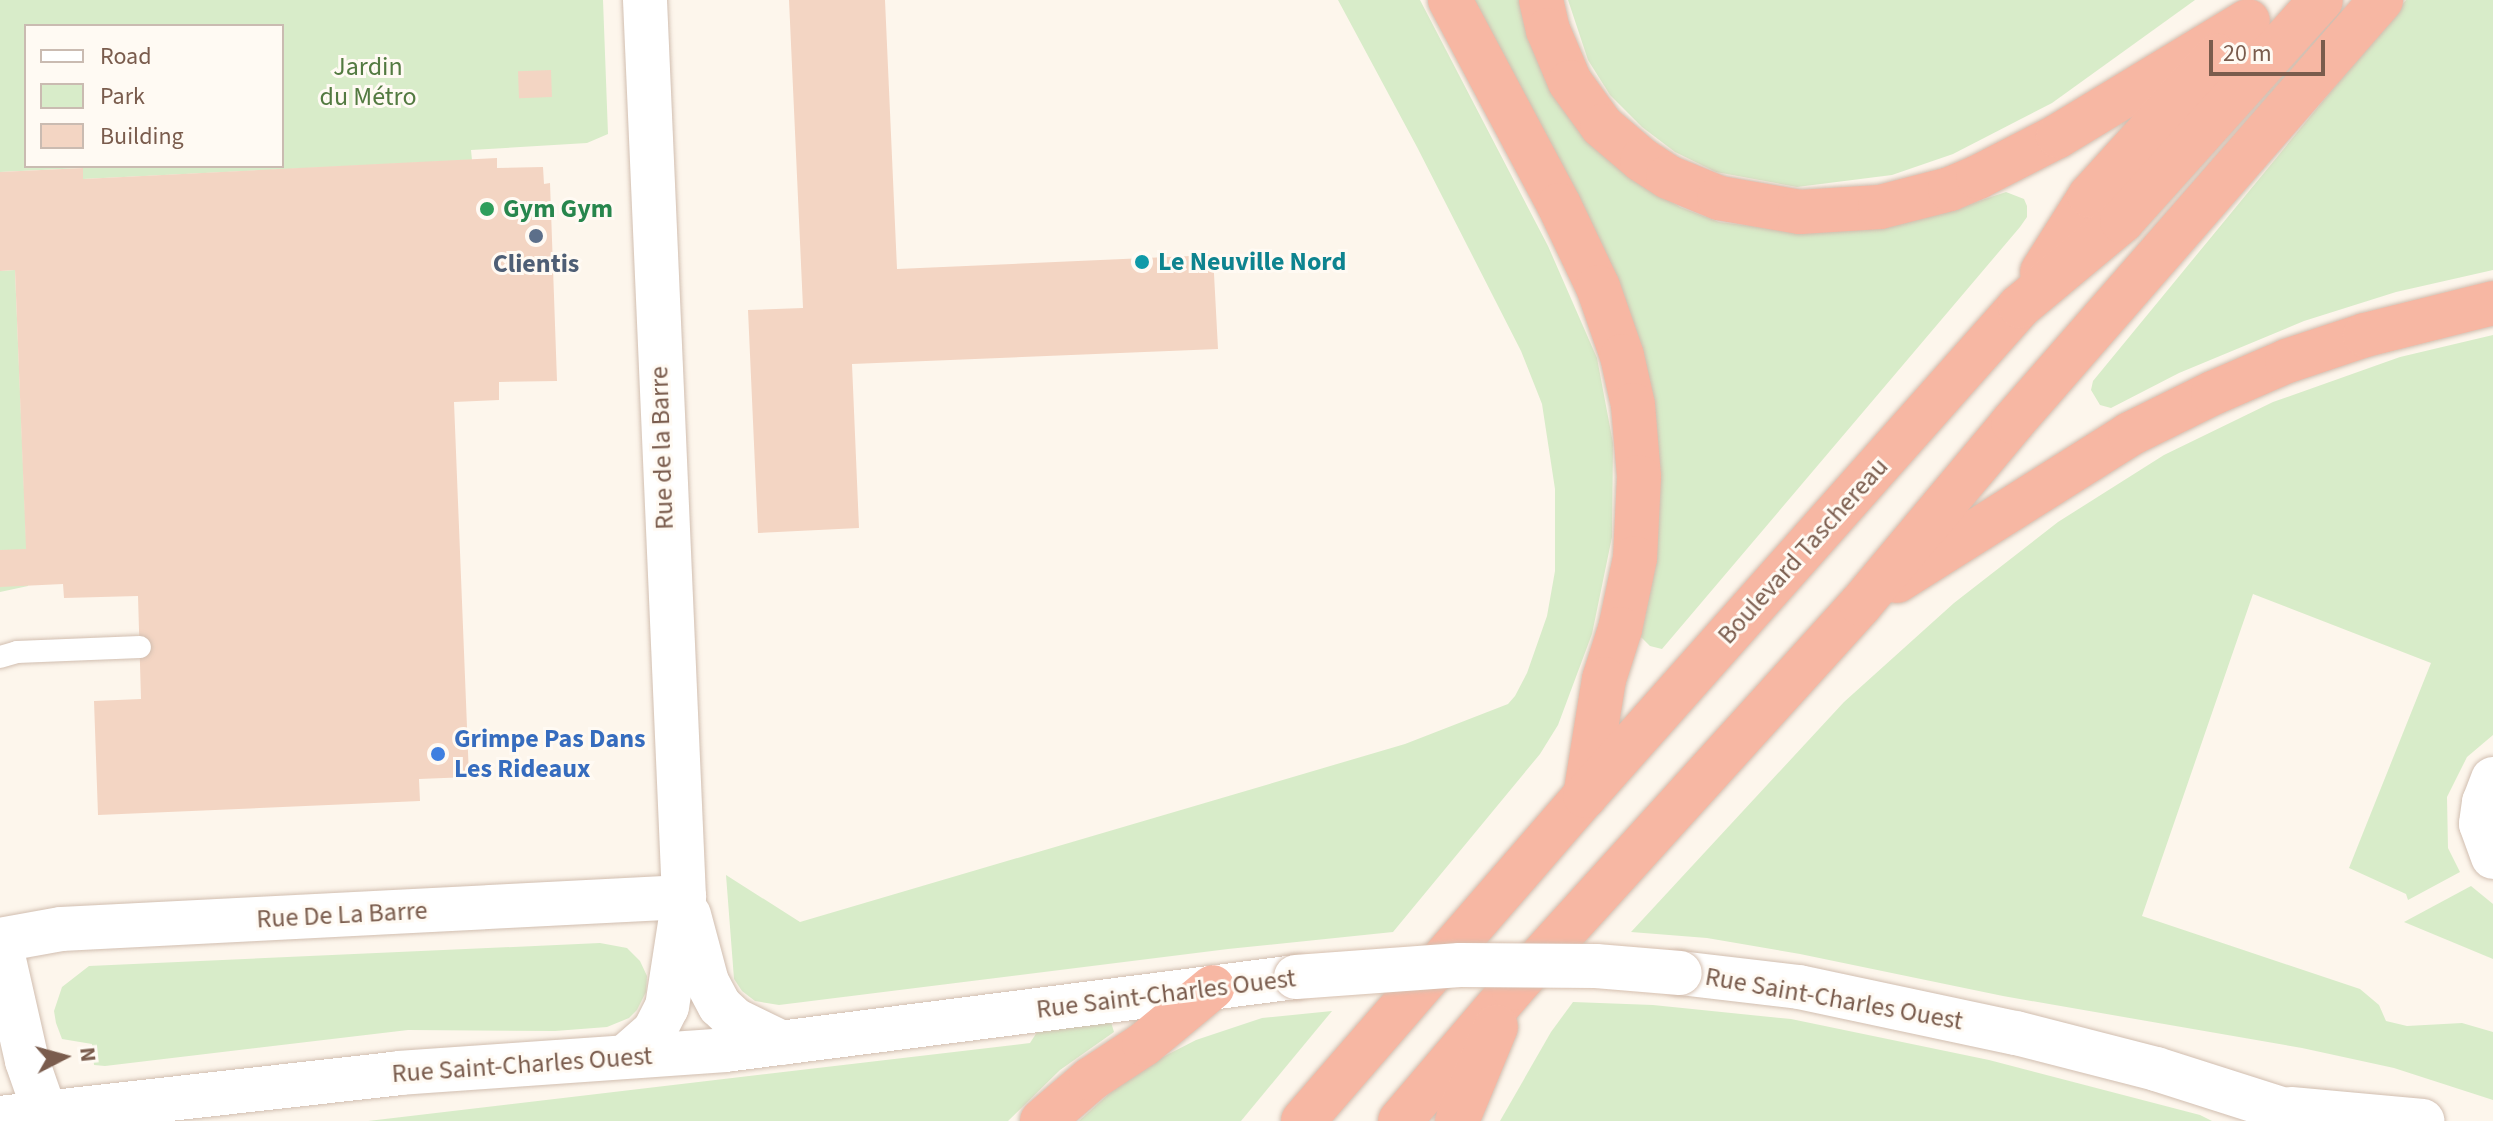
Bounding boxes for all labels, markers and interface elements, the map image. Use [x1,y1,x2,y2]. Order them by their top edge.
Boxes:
legend [24,24,284,168]
scale bar [2213,24,2329,74]
text: 20 m [2223,36,2272,71]
text: Road [100,39,152,74]
park label: Jardin du Métro [320,51,416,112]
text: Park [100,79,145,114]
text: Building [100,119,184,154]
place label: Gym Gym [503,193,613,225]
marker: Gym Gym [478,200,496,218]
marker: Clientis [527,227,545,245]
place label: Le Neuville Nord [1158,246,1346,278]
place label: Clientis [493,248,579,280]
marker: Le Neuville Nord [1133,253,1151,271]
street label: Rue de la Barre [644,366,680,530]
street label: Boulevard Taschereau [1711,451,1895,651]
place label: Grimpe Pas Dans Les Rideaux [454,723,646,784]
marker: Grimpe Pas Dans Les Rideaux [429,745,447,763]
street label: Rue De La Barre [256,895,428,935]
street label: Rue Saint-Charles Ouest [1703,961,1965,1037]
street label: Rue Saint-Charles Ouest [1035,963,1297,1025]
north arrow [24,1017,104,1097]
street label: Rue Saint-Charles Ouest [391,1040,653,1090]
text: N [71,1046,105,1063]

